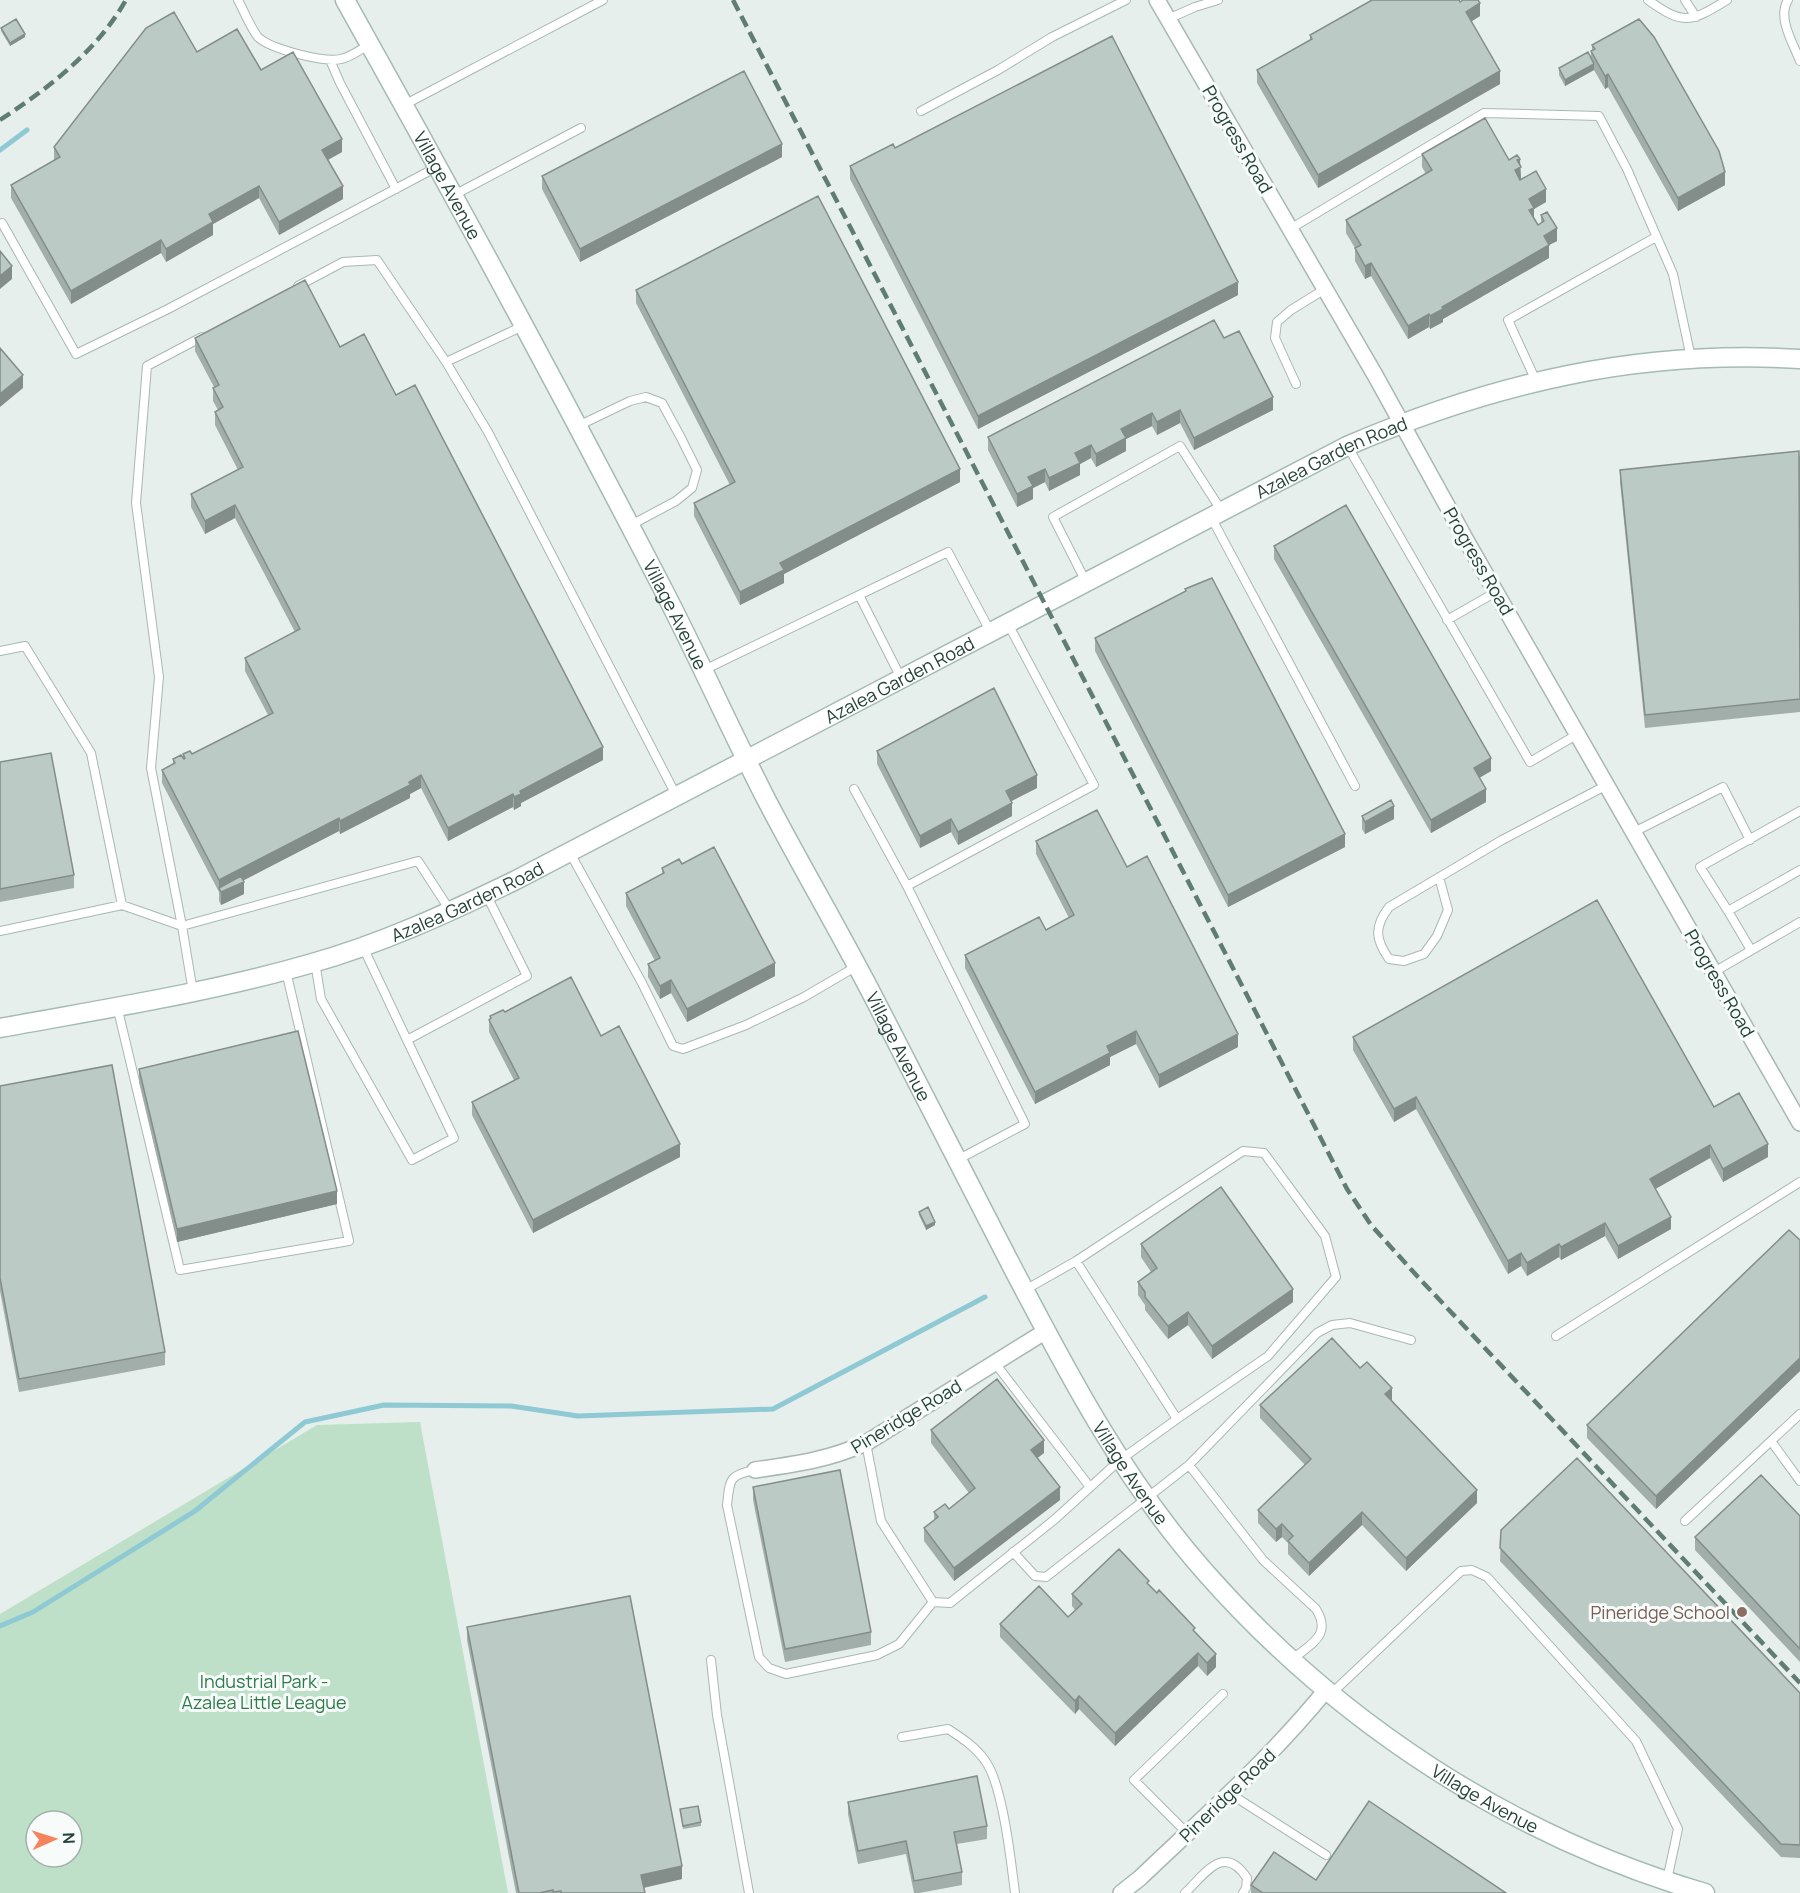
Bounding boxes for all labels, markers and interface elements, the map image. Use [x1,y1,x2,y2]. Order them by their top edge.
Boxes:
street label: Progress Road [1197,81,1279,197]
street label: Village Avenue [408,127,487,244]
street label: Azalea Garden Road [1251,411,1411,504]
street label: Progress Road [1438,503,1520,619]
street label: Village Avenue [638,556,713,673]
street label: Azalea Garden Road [821,631,978,729]
street label: Azalea Garden Road [387,856,548,947]
street label: Progress Road [1679,925,1761,1041]
street label: Village Avenue [861,988,937,1105]
street label: Pineridge Road [846,1374,966,1458]
street label: Village Avenue [1088,1417,1174,1530]
place label: Pineridge School [1590,1600,1730,1624]
marker: Pineridge School [1735,1605,1749,1619]
park label: Industrial Park - Azalea Little League [182,1669,347,1714]
street label: Pineridge Road [1174,1743,1280,1847]
street label: Village Avenue [1427,1758,1543,1838]
north arrow [24,1809,84,1869]
text: N [58,1832,80,1845]

